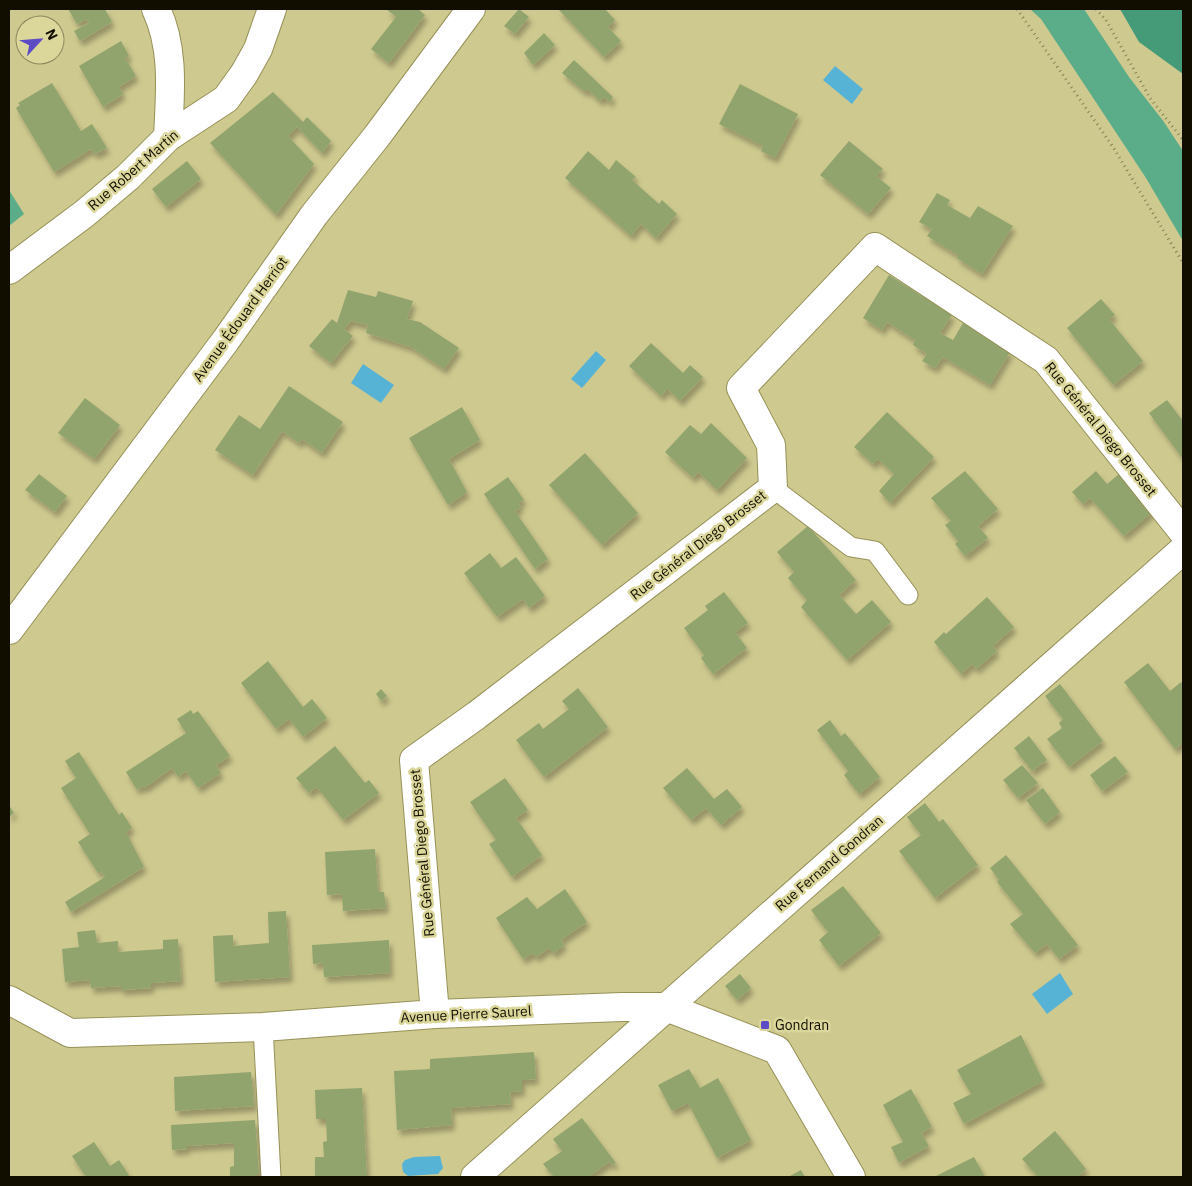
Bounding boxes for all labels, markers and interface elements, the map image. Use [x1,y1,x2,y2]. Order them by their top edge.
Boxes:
north arrow [15,15,65,65]
text: N [41,26,62,43]
street label: Rue Robert Martin [84,126,182,214]
street label: Avenue Édouard Herriot [188,252,291,385]
street label: Rue Général Diego Brosset [1041,358,1161,500]
street label: Rue Général Diego Brosset [626,486,770,604]
street label: Rue Général Diego Brosset [406,769,438,937]
street label: Rue Fernand Gondran [771,811,887,915]
street label: Avenue Pierre Saurel [400,1002,532,1026]
place label: Gondran [775,1016,829,1034]
marker: Gondran [759,1019,771,1031]

